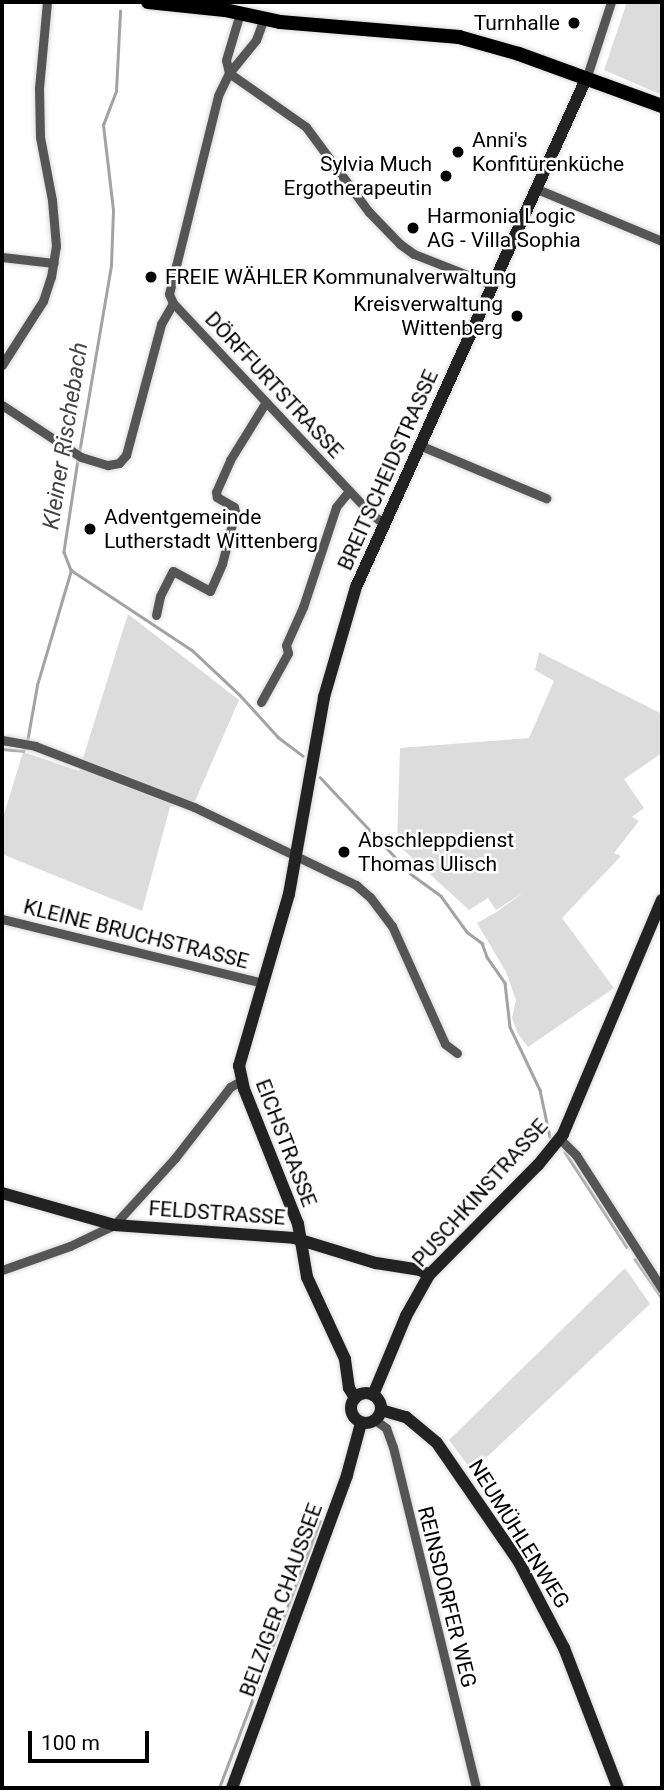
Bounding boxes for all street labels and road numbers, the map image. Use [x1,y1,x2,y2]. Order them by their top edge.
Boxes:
street label: DÖRFFURTSTRASSE [200,307,348,463]
street label: BREITSCHEIDSTRASSE [332,366,444,574]
street label: KLEINE BRUCHSTRASSE [21,894,251,974]
street label: EICHSTRASSE [250,1076,322,1210]
street label: PUSCHKINSTRASSE [407,1114,553,1272]
street label: FELDSTRASSE [148,1196,286,1230]
street label: NEUMÜHLENWEG [463,1455,575,1613]
street label: BELZIGER CHAUSSEE [234,1500,328,1700]
street label: REINSDORFER WEG [412,1504,482,1690]

